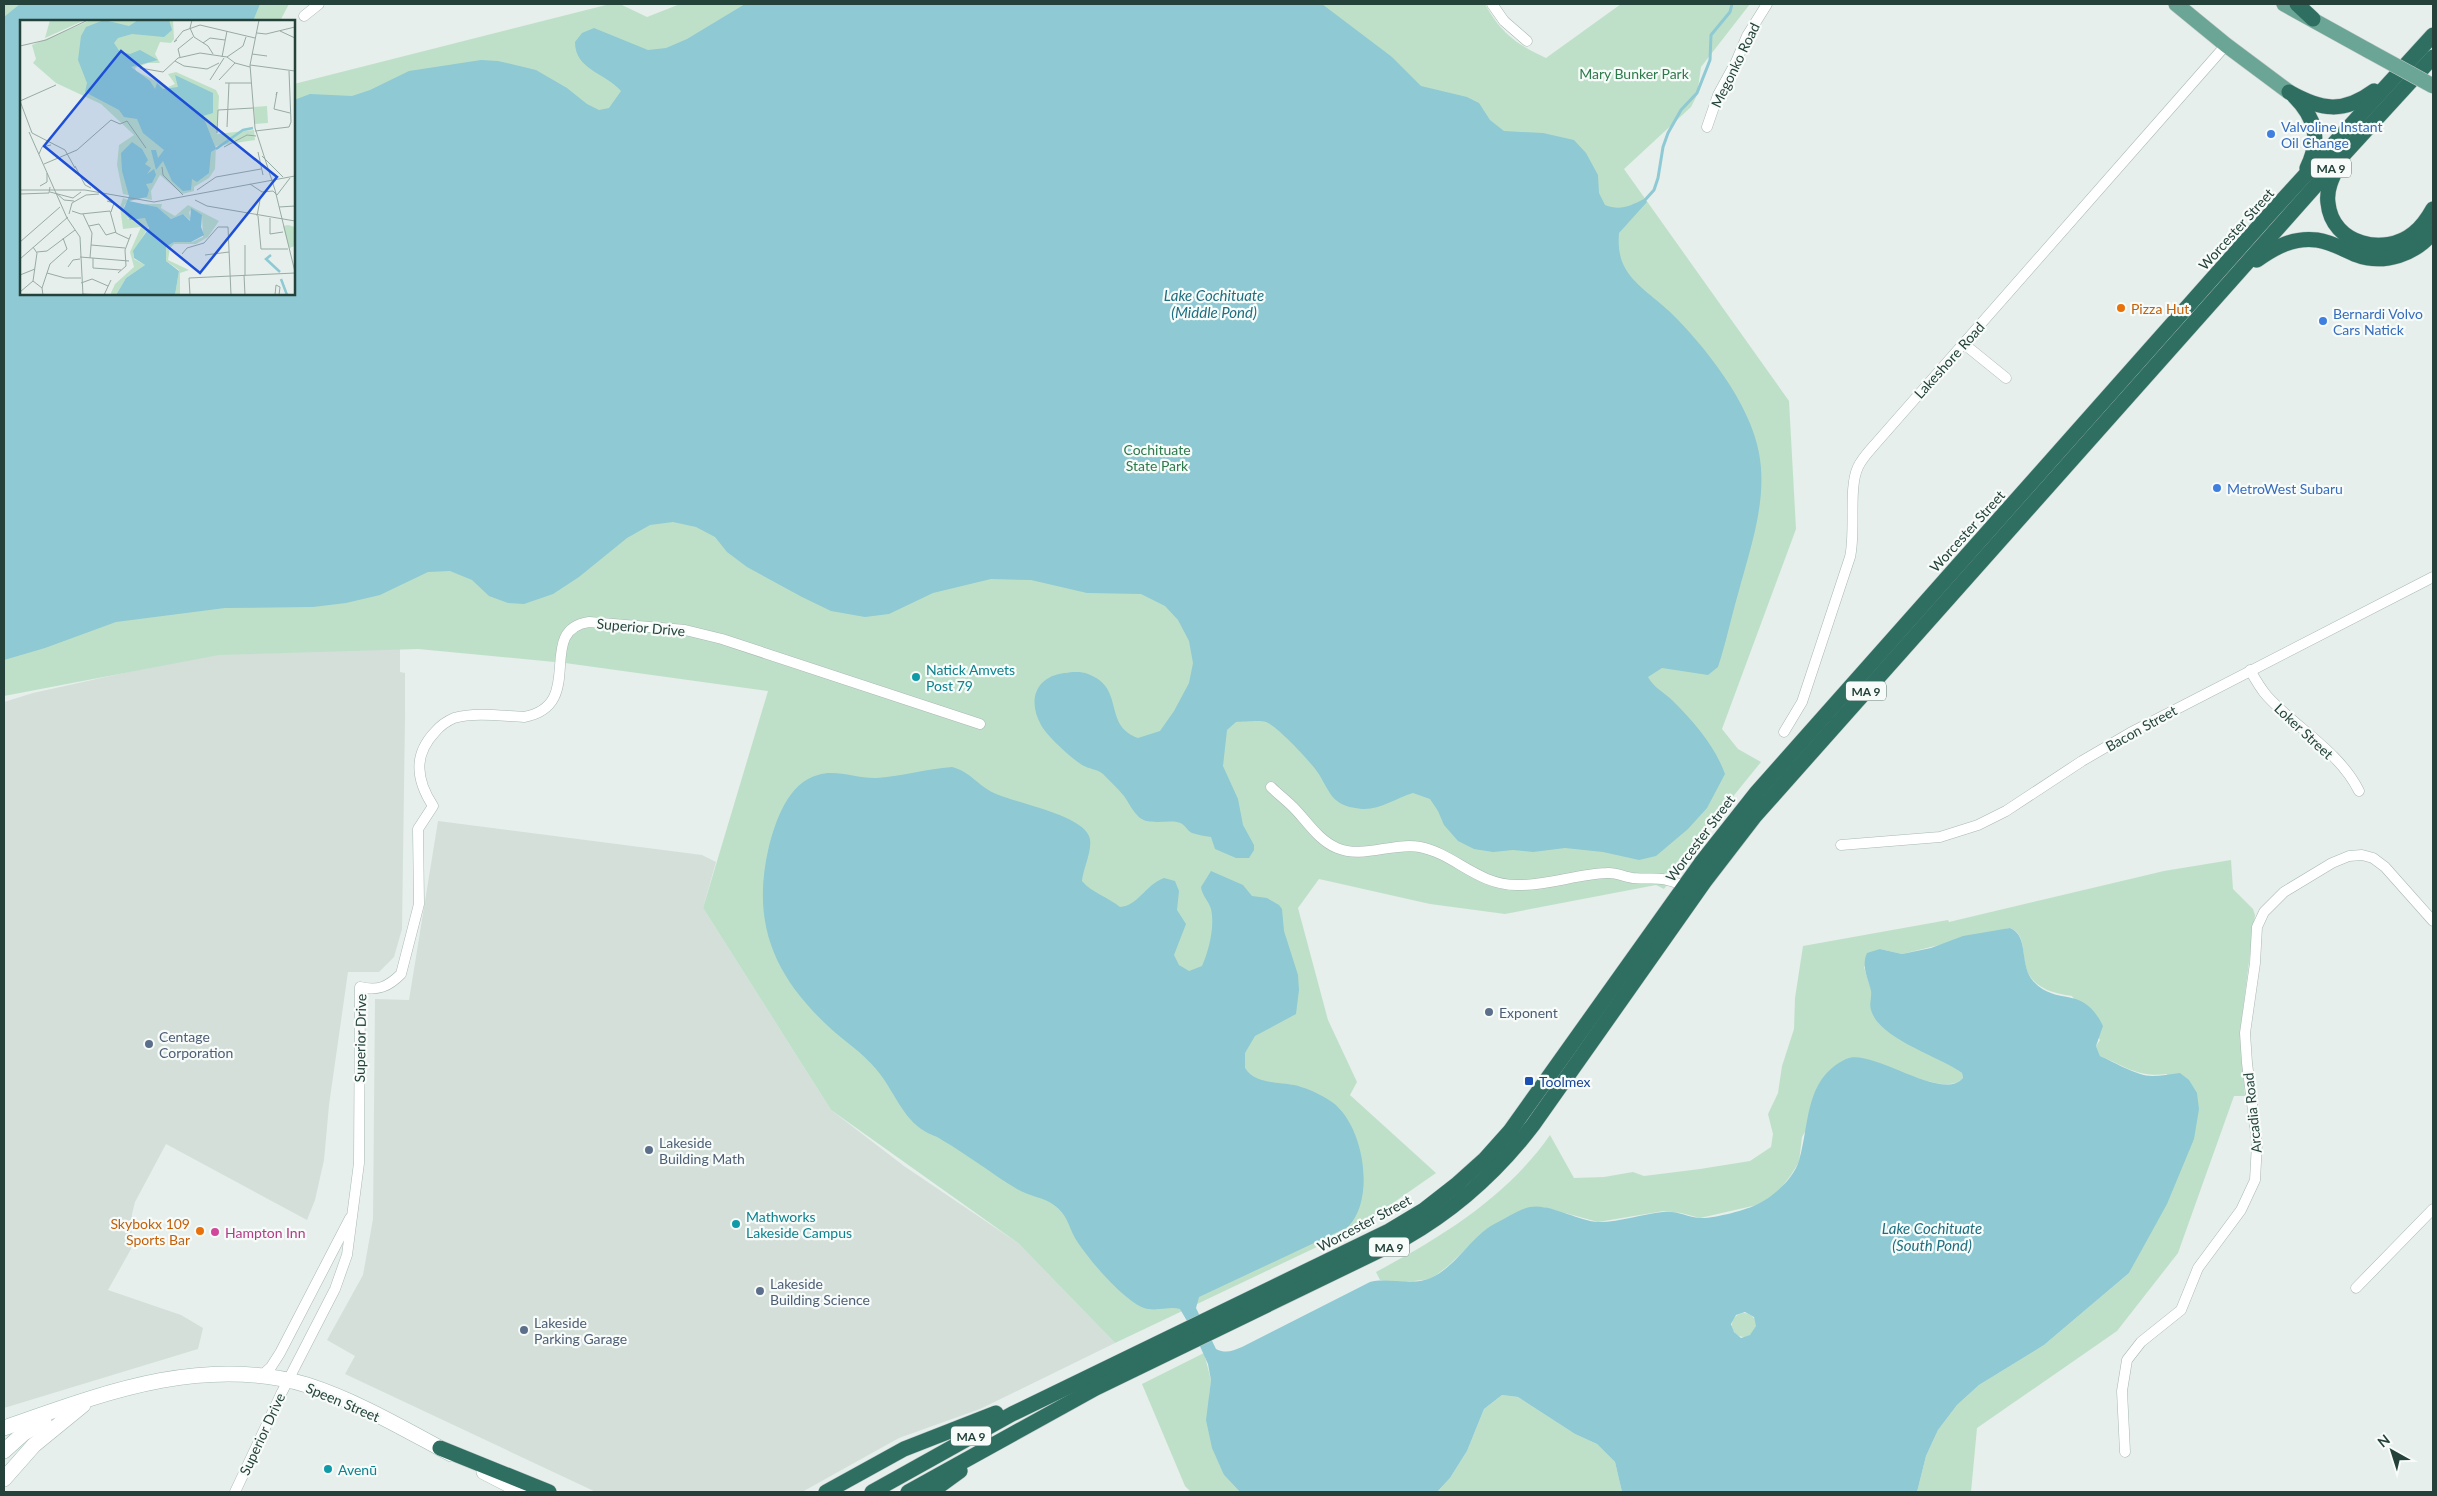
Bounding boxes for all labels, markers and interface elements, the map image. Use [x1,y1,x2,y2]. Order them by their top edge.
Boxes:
inset map [20,20,295,295]
street label: Megonko Road [1707,20,1763,110]
park label: Mary Bunker Park [1579,65,1690,82]
place label: Valvoline Instant Oil Change [2281,118,2383,151]
marker: Valvoline Instant Oil Change [2265,128,2277,140]
road number: MA 9 [2311,158,2351,178]
street label: Worcester Street [2195,185,2277,273]
water label: Lake Cochituate (Middle Pond) [1164,286,1264,321]
place label: Pizza Hut [2131,300,2189,317]
marker: Pizza Hut [2115,302,2127,314]
place label: Bernardi Volvo Cars Natick [2333,305,2423,338]
marker: Bernardi Volvo Cars Natick [2317,315,2329,327]
street label: Lakeshore Road [1910,318,1988,402]
park label: Cochituate State Park [1123,441,1191,474]
place label: MetroWest Subaru [2227,480,2343,497]
marker: MetroWest Subaru [2211,482,2223,494]
street label: Worcester Street [1926,487,2008,575]
street label: Superior Drive [596,615,686,639]
place label: Natick Amvets Post 79 [926,661,1015,694]
marker: Natick Amvets Post 79 [910,671,922,683]
road number: MA 9 [1846,681,1886,700]
street label: Loker Street [2271,700,2337,762]
street label: Bacon Street [2102,701,2180,755]
street label: Worcester Street [1662,791,1738,885]
street label: Superior Drive [351,994,369,1082]
place label: Exponent [1499,1004,1558,1021]
marker: Exponent [1483,1006,1495,1018]
place label: Centage Corporation [159,1028,233,1061]
marker: Centage Corporation [143,1038,155,1050]
street label: Arcadia Road [2239,1072,2265,1154]
place label: Toolmex [1539,1073,1591,1090]
marker: Toolmex [1523,1075,1535,1087]
place label: Lakeside Building Math [659,1134,745,1167]
marker: Lakeside Building Math [643,1144,655,1156]
street label: Worcester Street [1314,1191,1414,1255]
place label: Mathworks Lakeside Campus [746,1208,852,1241]
place label: Skybokx 109 Sports Bar [110,1215,190,1248]
marker: Mathworks Lakeside Campus [730,1218,742,1230]
water label: Lake Cochituate (South Pond) [1882,1219,1982,1254]
place label: Hampton Inn [225,1224,305,1241]
marker: Skybokx 109 Sports Bar [194,1225,206,1237]
marker: Hampton Inn [209,1226,221,1238]
road number: MA 9 [1369,1238,1409,1256]
place label: Lakeside Building Science [770,1275,870,1308]
marker: Lakeside Building Science [754,1285,766,1297]
place label: Lakeside Parking Garage [534,1314,627,1347]
marker: Lakeside Parking Garage [518,1324,530,1336]
street label: Speen Street [304,1379,382,1425]
street label: Superior Drive [236,1390,288,1478]
road number: MA 9 [951,1426,991,1445]
north arrow [2367,1426,2417,1476]
text: N [2374,1431,2393,1451]
place label: Avenū [338,1461,377,1478]
marker: Avenū [322,1463,334,1475]

